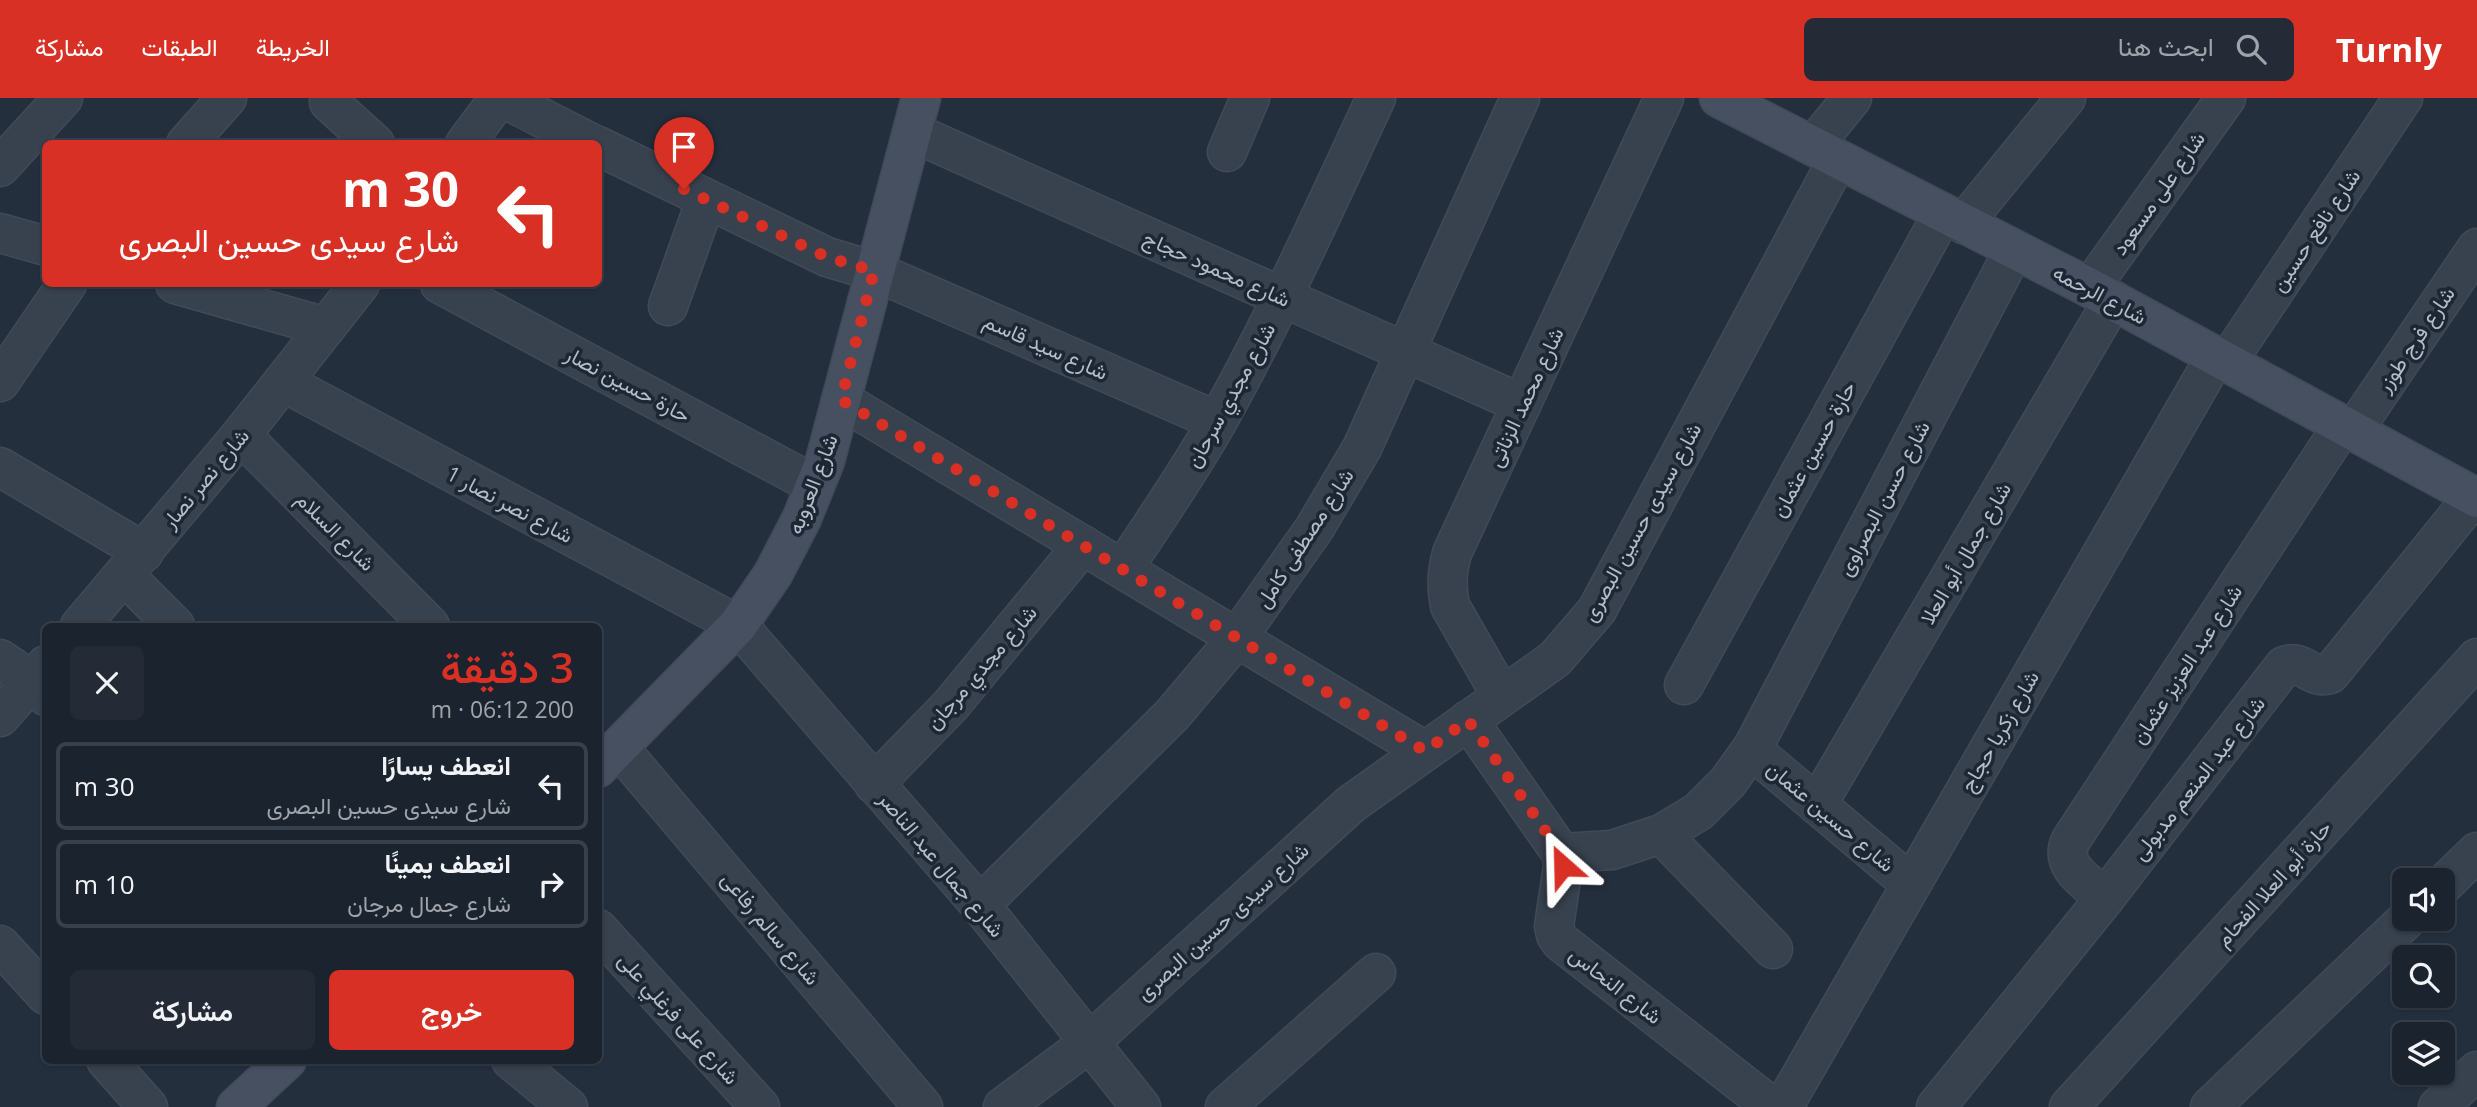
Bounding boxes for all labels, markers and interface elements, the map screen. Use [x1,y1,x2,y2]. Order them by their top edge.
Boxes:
search box [1804,18,2294,81]
text: Turnly [2336,27,2442,72]
text: ابحث هنا [2118,28,2214,64]
text: مشاركة [35,30,103,63]
text: الطبقات [141,30,218,63]
text: الخريطة [256,30,330,63]
icon: search [2232,30,2270,68]
pin [654,117,714,189]
street label: شارع على مسعود [2105,126,2212,261]
icon: arrive [665,128,703,166]
text: 30 m [342,155,459,221]
street label: شارع نافع حسين [2264,163,2367,297]
icon: left [483,168,574,259]
text: شارع سيدى حسين البصرى [119,218,459,261]
street label: شارع محمود حجاج [1139,223,1295,314]
street label: شارع الرحمه [2048,258,2152,331]
street label: شارع فرج طوزر [2369,281,2462,399]
street label: شارع سيد قاسم [979,306,1113,387]
street label: شارع مجدي سرحان [1179,318,1285,474]
street label: شارع محمد الزناتى [1480,323,1571,472]
street label: حارة حسين نصار [560,339,695,429]
street label: حارة حسين عثمان [1764,376,1862,522]
street label: شارع حسن البصراوى [1830,415,1937,581]
street label: شارع سيدى حسين البصرى [1575,418,1708,627]
street label: شارع نصر نصار [154,422,256,535]
street label: شارع العروبه [780,430,845,538]
street label: شارع نصر نصار 1 [441,459,578,550]
street label: شارع مصطفى كامل [1248,463,1360,614]
street label: شارع جمال أبو العلا [1913,477,2018,630]
street label: شارع السلام [290,485,382,577]
street label: شارع عبد العزيز عثمان [2124,579,2249,750]
street label: شارع مجدي مرجان [919,599,1046,738]
text: 3 دقيقة [440,638,574,695]
button: close [70,646,144,720]
street label: شارع زكريا حجاج [1953,665,2046,797]
street label: شارع عبد المنعم مدبولى [2125,690,2272,866]
text: 200 m · 06:12 [431,693,574,725]
text: انعطف يسارًا [381,747,511,783]
street label: شارع حسين عثمان [1761,754,1901,878]
icon: left [532,767,570,805]
text: 30 m [74,768,135,804]
street label: شارع جمال عبد الناصر [871,784,1011,943]
text: شارع سيدى حسين البصرى [267,789,511,821]
street label: حارة أبو العلا الفحام [2209,814,2338,953]
position arrow [1526,829,1600,903]
street label: شارع سيدى حسين البصرى [1130,836,1315,1007]
text: انعطف يمينًا [384,845,511,881]
icon: right [532,865,570,903]
street label: شارع سالم رفاعى [715,865,827,991]
text: 10 m [74,866,135,902]
map controls [2392,868,2455,1085]
button: sound [2392,868,2455,931]
text: شارع جمال مرجان [347,887,511,919]
street label: شارع النحاس [1563,940,1668,1031]
button: search [2392,945,2455,1008]
street label: شارع على فرغلي على [609,946,746,1093]
button: مشاركة [70,970,315,1050]
button: خروج [329,970,574,1050]
button: layers [2392,1022,2455,1085]

